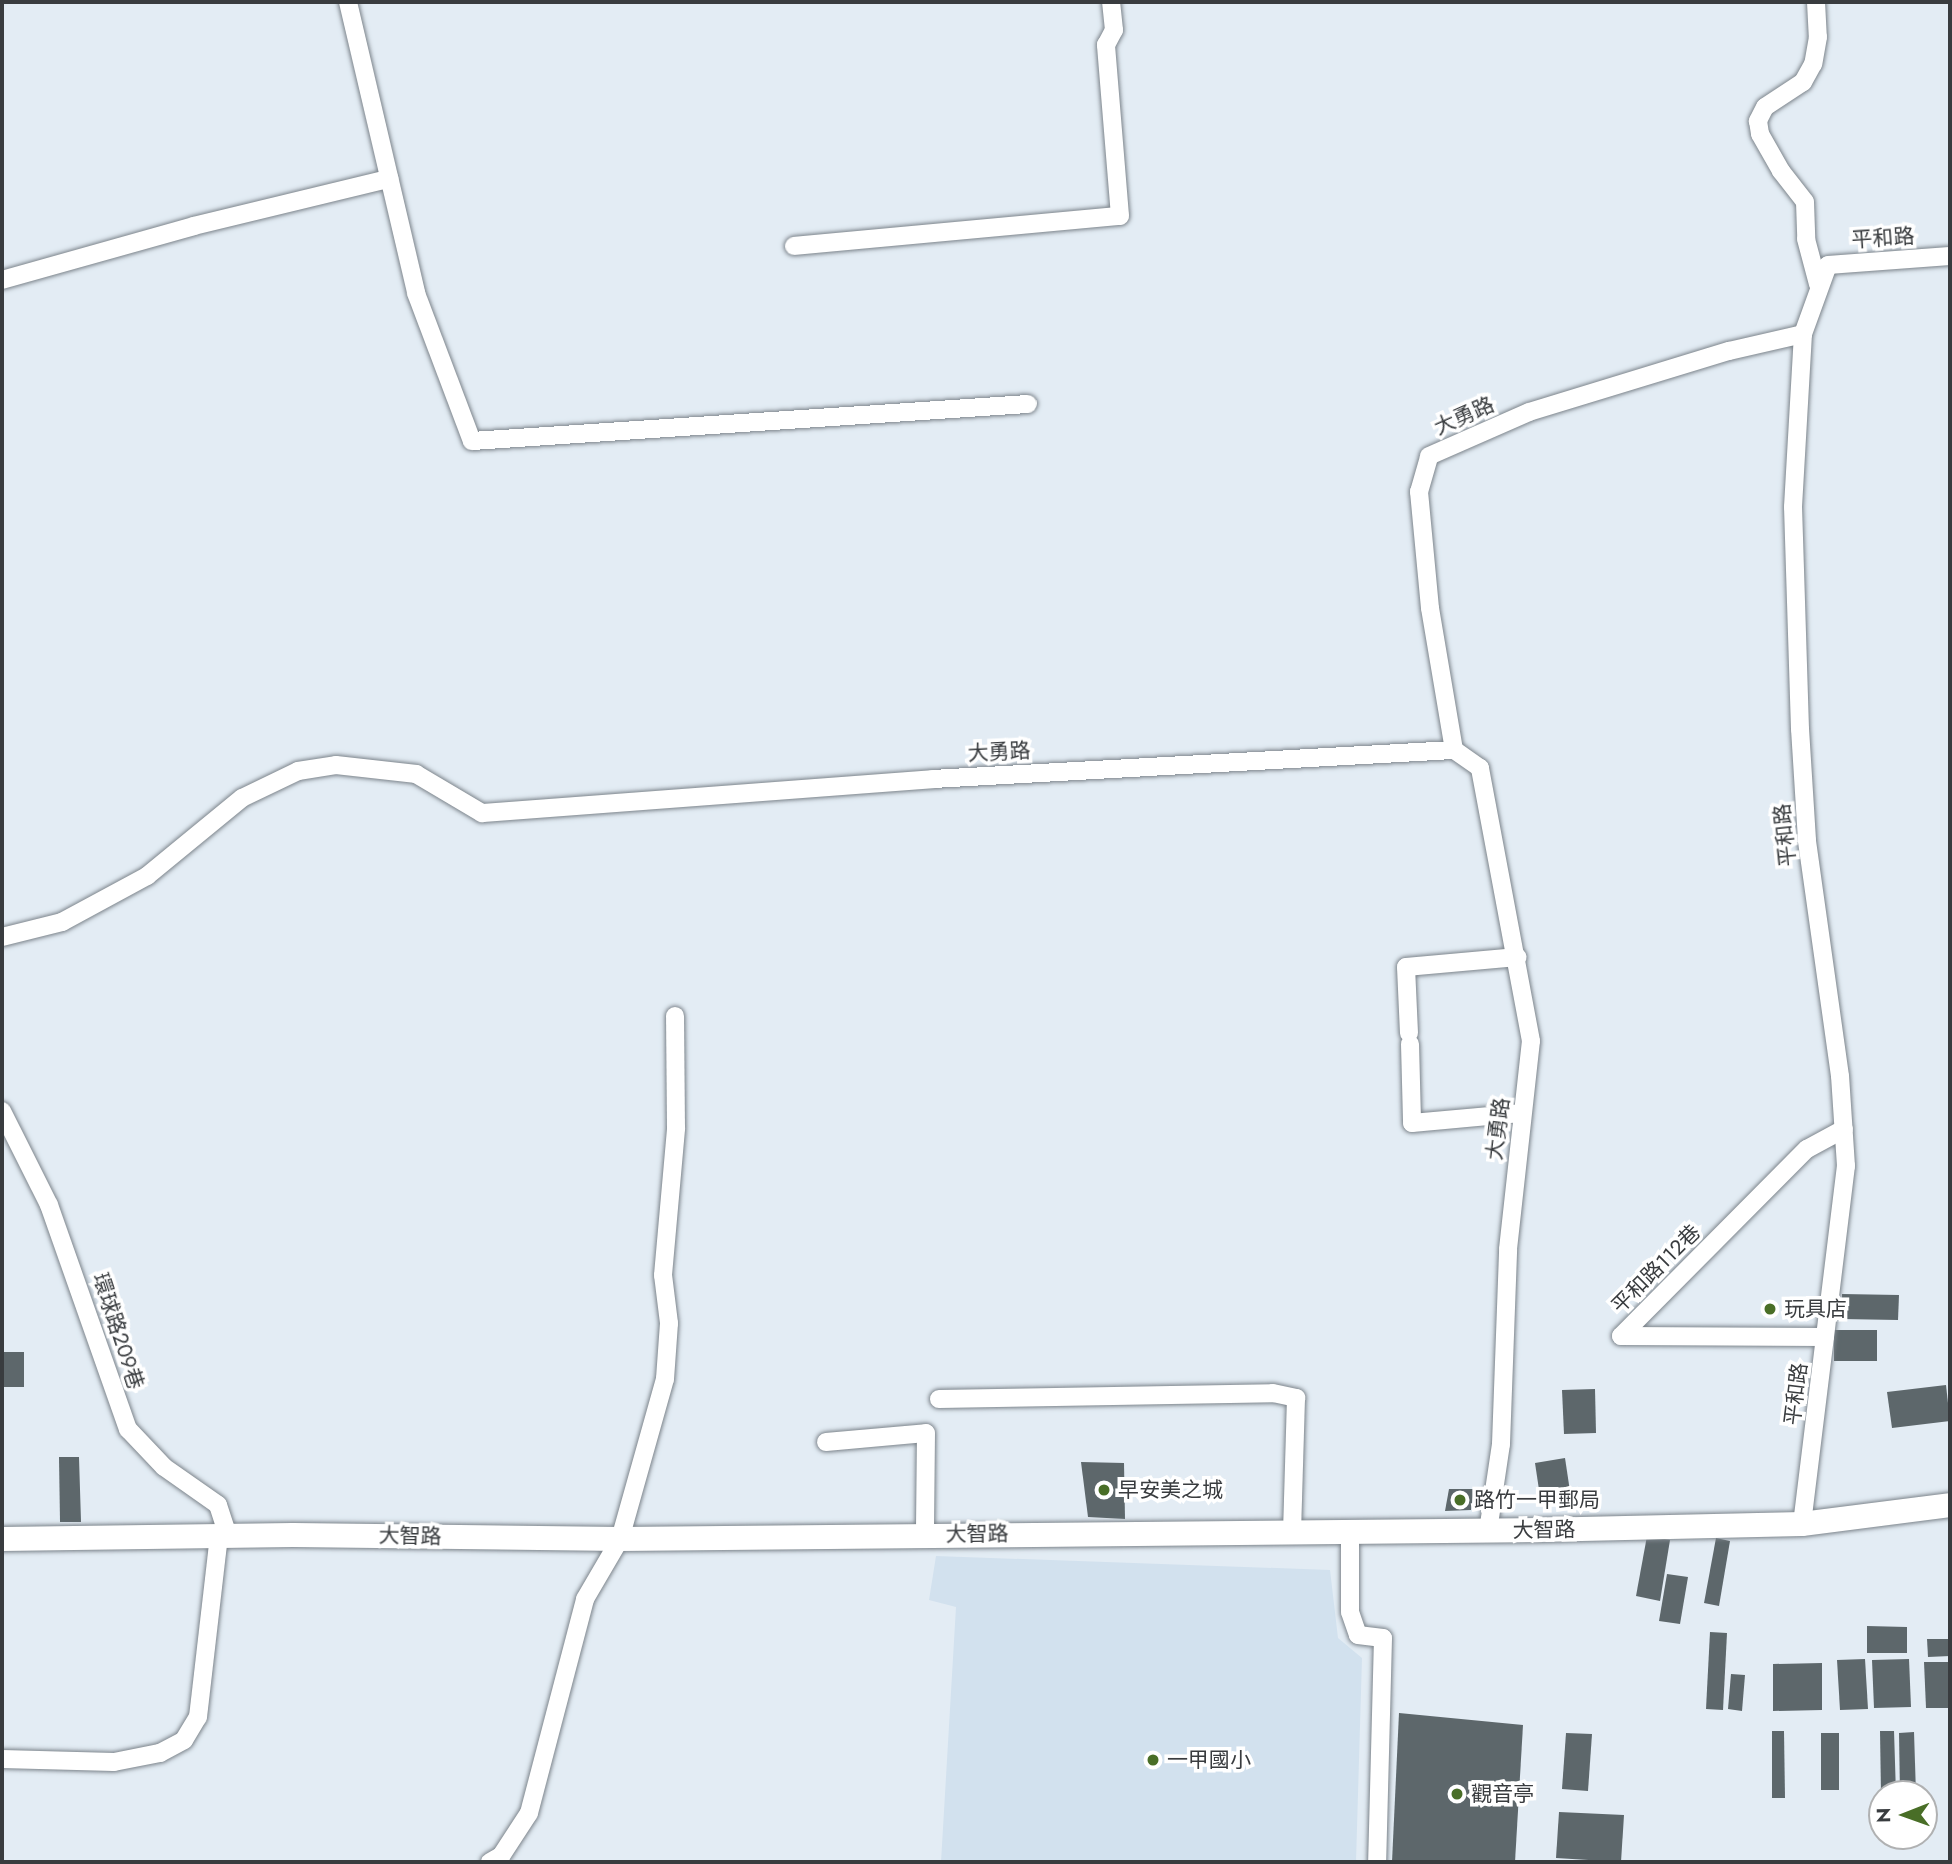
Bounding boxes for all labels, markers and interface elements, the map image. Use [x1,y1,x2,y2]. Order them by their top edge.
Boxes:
street label: 平和路 [1851,223,1915,253]
street label: 大勇路 [1430,392,1498,440]
street label: 大勇路 [967,738,1031,766]
street label: 平和路 [1769,802,1801,868]
street label: 大勇路 [1482,1096,1514,1162]
street label: 平和路112巷 [1606,1219,1706,1319]
street label: 環球路209巷 [87,1270,149,1392]
place label: 玩具店 [1784,1296,1847,1322]
marker: 玩具店 [1762,1301,1778,1317]
street label: 平和路 [1780,1361,1812,1427]
place label: 早安美之城 [1118,1477,1223,1503]
marker: 早安美之城 [1096,1482,1112,1498]
place label: 路竹一甲郵局 [1474,1487,1600,1513]
marker: 路竹一甲郵局 [1452,1492,1468,1508]
street label: 大智路 [1512,1517,1576,1543]
street label: 大智路 [945,1521,1009,1547]
street label: 大智路 [378,1523,442,1549]
place label: 一甲國小 [1167,1747,1251,1773]
marker: 一甲國小 [1145,1752,1161,1768]
north arrow [1868,1780,1938,1850]
place label: 觀音亭 [1471,1781,1534,1807]
marker: 觀音亭 [1449,1786,1465,1802]
text: N [1870,1808,1897,1823]

